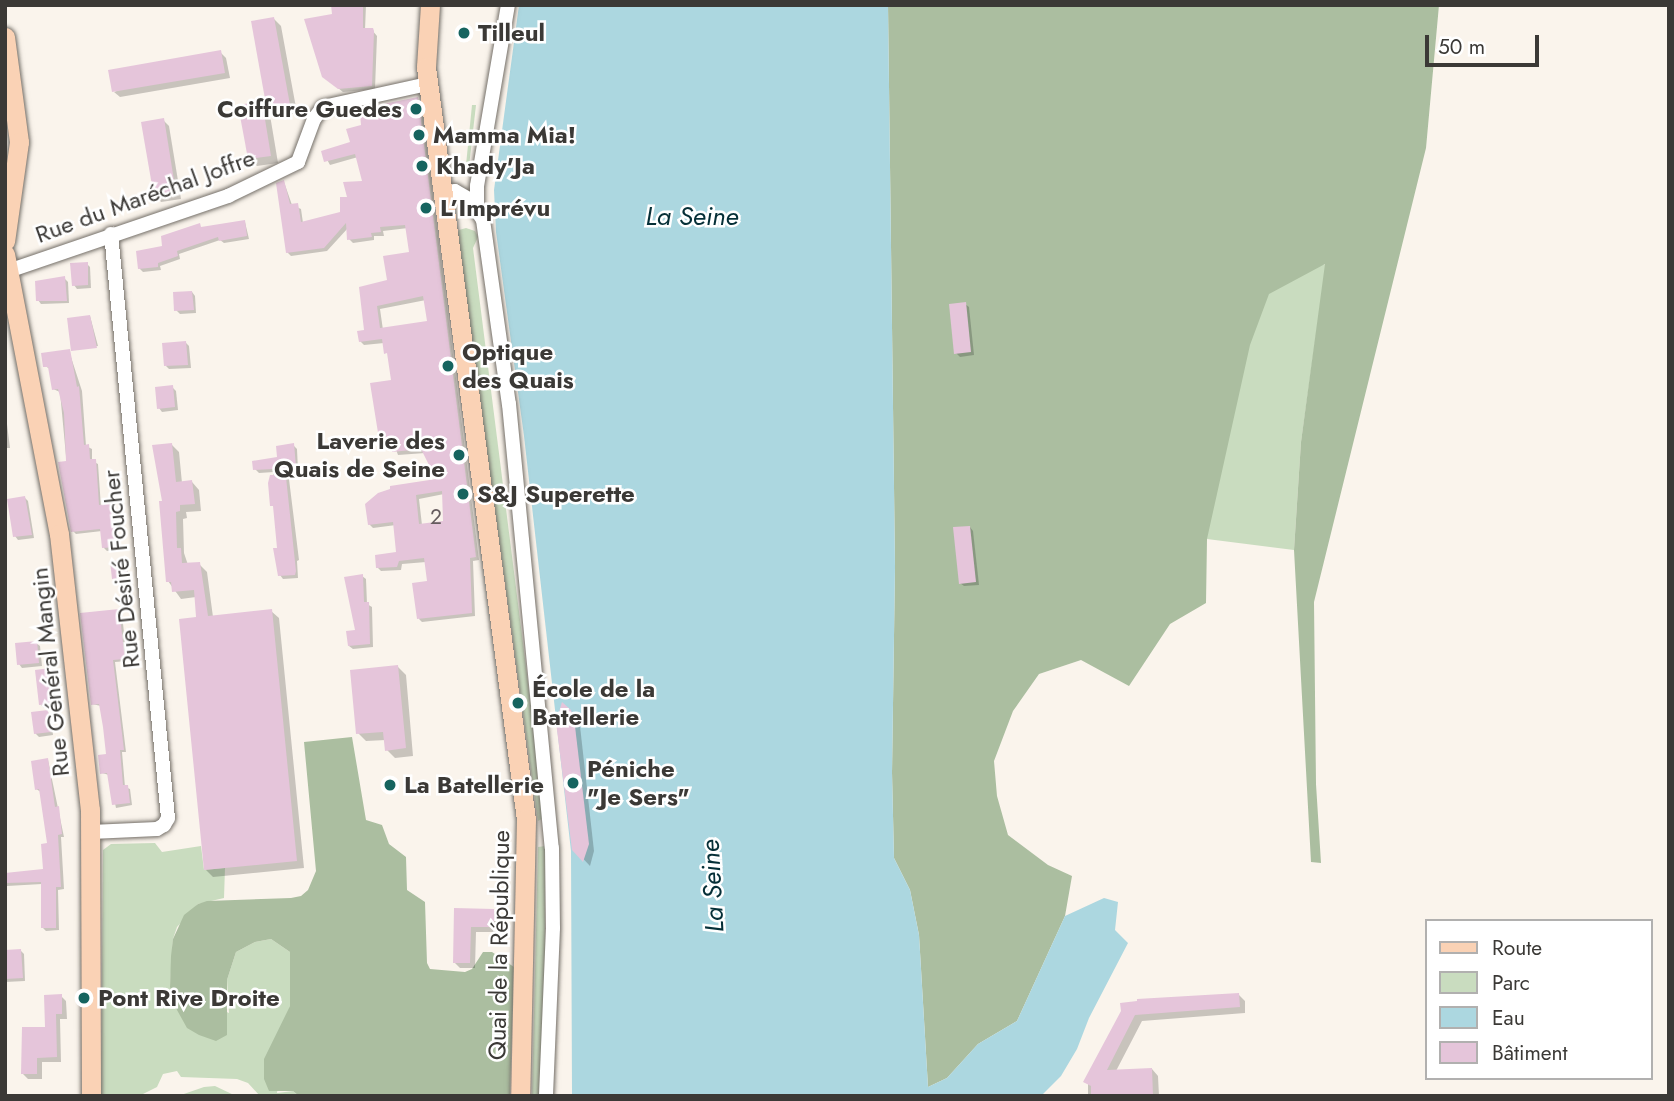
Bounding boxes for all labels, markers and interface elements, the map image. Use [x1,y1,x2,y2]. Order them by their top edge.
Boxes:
place label: Tilleul [478,19,545,47]
scale bar [1429,21,1543,65]
marker: Tilleul [456,25,472,41]
text: 50 m [1438,32,1485,62]
place label: Coiffure Guedes [217,95,402,123]
marker: Coiffure Guedes [408,101,424,117]
place label: Mamma Mia! [433,121,576,149]
marker: Mamma Mia! [411,127,427,143]
street label: Rue du Maréchal Joffre [31,143,259,249]
place label: Khady'Ja [436,152,535,180]
marker: Khady'Ja [414,158,430,174]
place label: L’Imprévu [440,194,550,222]
marker: L’Imprévu [418,200,434,216]
water label: La Seine [645,201,739,233]
place label: Optique des Quais [462,338,574,394]
marker: Optique des Quais [440,358,456,374]
place label: Laverie des Quais de Seine [274,427,445,483]
marker: Laverie des Quais de Seine [451,447,467,463]
street label: Rue Désiré Foucher [96,468,146,670]
place label: S&J Superette [477,480,635,508]
marker: S&J Superette [455,486,471,502]
house number: 2 [430,504,442,530]
street label: Rue Général Mangin [25,566,75,778]
place label: École de la Batellerie [532,675,655,731]
marker: École de la Batellerie [510,695,526,711]
place label: Péniche "Je Sers" [587,755,690,811]
place label: La Batellerie [404,771,544,799]
marker: Péniche "Je Sers" [565,775,581,791]
marker: La Batellerie [382,777,398,793]
street label: Quai de la République [483,830,515,1060]
water label: La Seine [695,839,731,933]
legend [1426,919,1653,1080]
text: Route [1492,933,1542,963]
text: Parc [1492,968,1530,998]
place label: Pont Rive Droite [98,984,280,1012]
marker: Pont Rive Droite [76,990,92,1006]
text: Eau [1492,1003,1525,1033]
text: Bâtiment [1492,1038,1568,1068]

